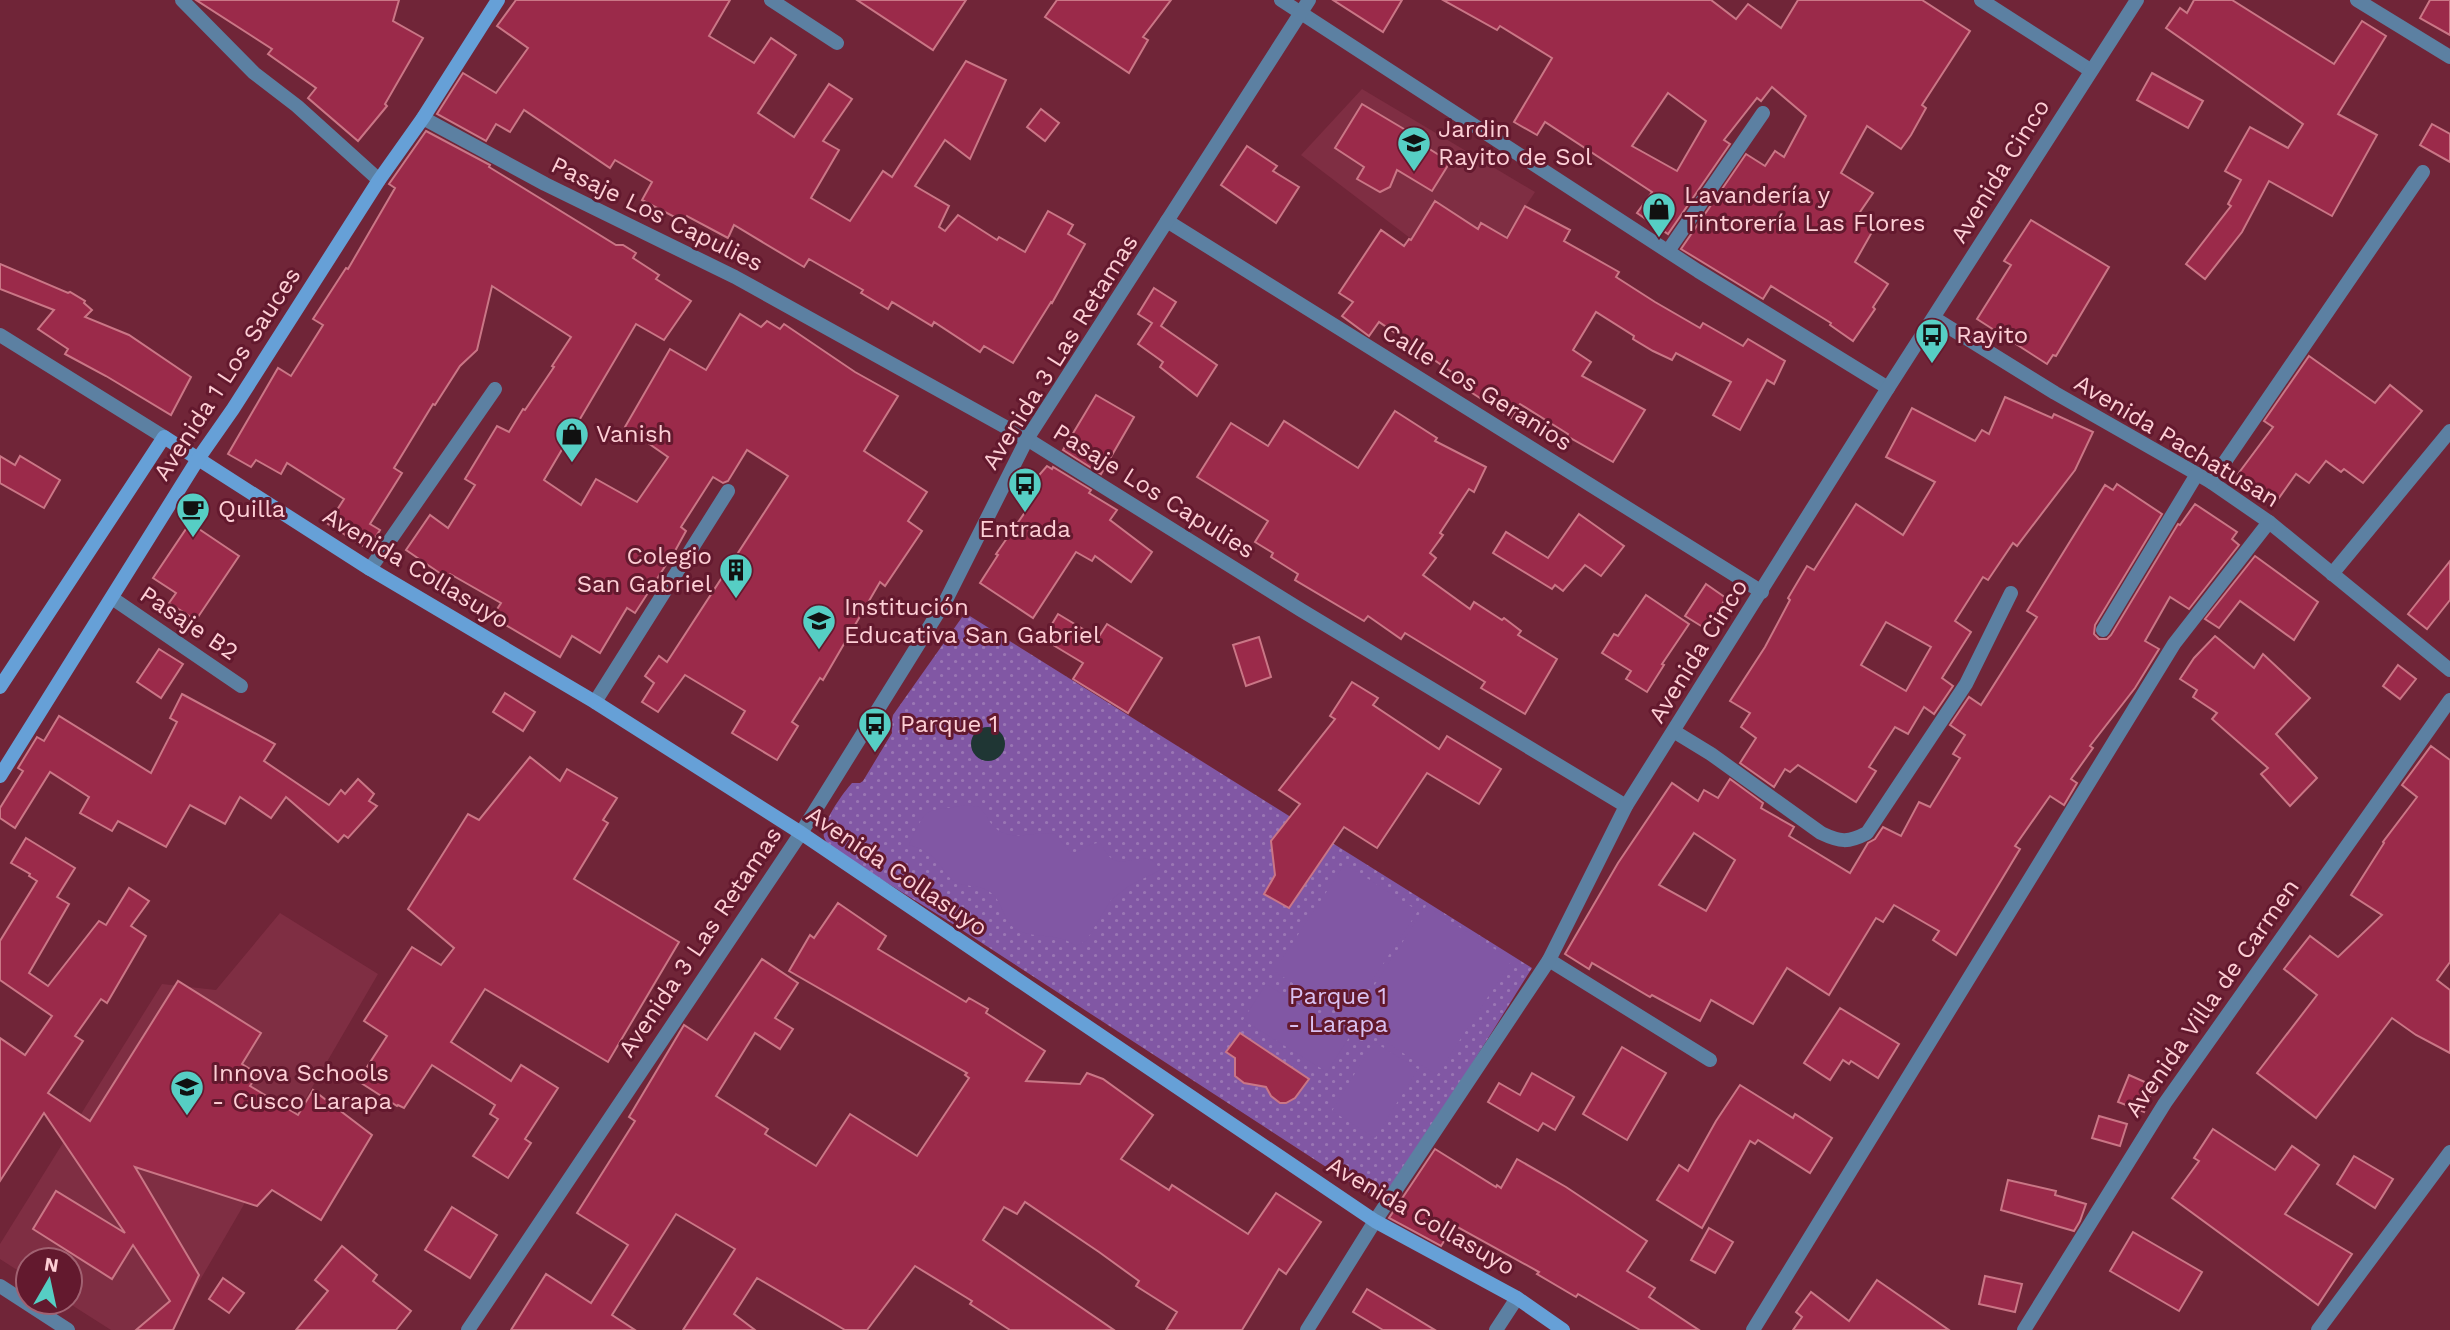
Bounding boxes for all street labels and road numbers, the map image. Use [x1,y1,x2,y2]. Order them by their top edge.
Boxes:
street label: Avenida Cinco [1945,94,2055,248]
street label: Pasaje Los Capulies [546,151,768,277]
street label: Avenida 3 Las Retamas [976,229,1144,475]
street label: Avenida 1 Los Sauces [148,262,306,486]
street label: Calle Los Geranios [1377,317,1577,457]
street label: Avenida Pachatusan [2069,369,2285,513]
street label: Pasaje Los Capulies [1048,418,1260,564]
street label: Avenida Collasuyo [318,501,514,635]
street label: Avenida Cinco [1643,574,1753,728]
street label: Pasaje B2 [135,580,243,666]
street label: Avenida Collasuyo [801,800,993,942]
street label: Avenida 3 Las Retamas [612,822,788,1062]
street label: Avenida Villa de Carmen [2119,873,2305,1123]
street label: Avenida Collasuyo [1322,1151,1520,1281]

